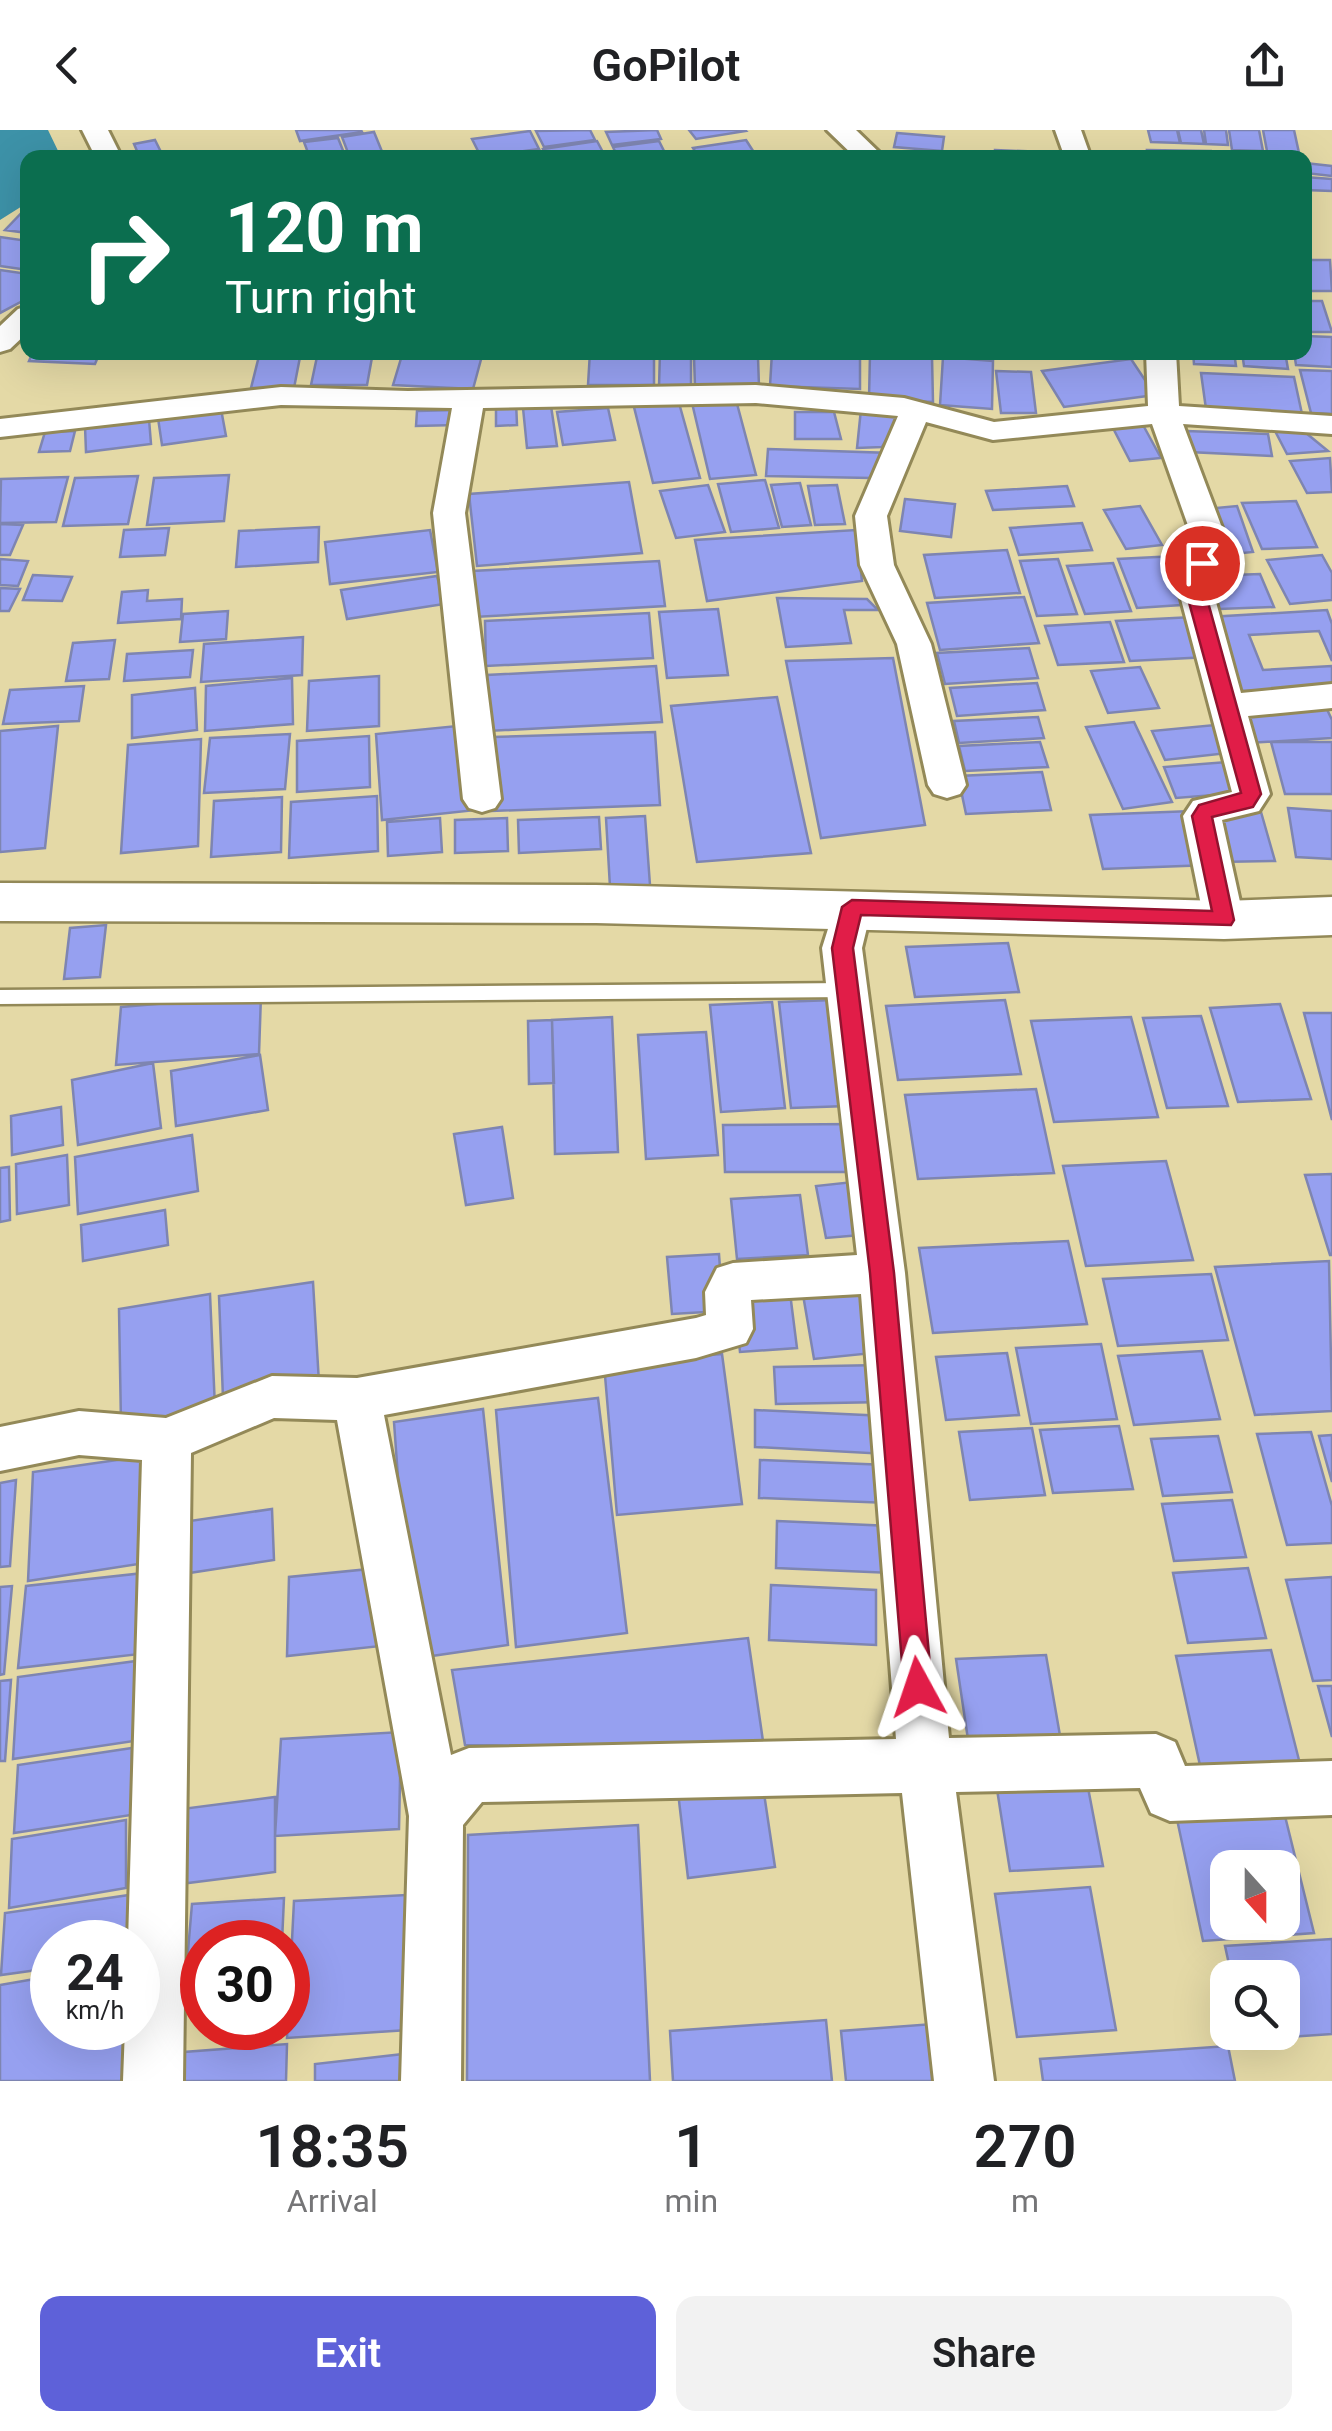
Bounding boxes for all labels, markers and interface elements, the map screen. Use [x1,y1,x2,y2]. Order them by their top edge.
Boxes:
icon: back [40,38,95,93]
icon: share [1237,38,1292,93]
text: GoPilot [592,39,740,92]
text: 120 m [225,187,424,269]
icon: right [60,190,190,320]
text: Turn right [225,271,417,324]
pin [1160,521,1245,606]
icon: arrive [1175,536,1230,591]
position arrow [866,1635,970,1739]
north arrow [1210,1850,1300,1940]
map controls [1210,1850,1300,2050]
speed limit sign: 30 [180,1920,310,2050]
text: 24 [66,1944,124,2002]
button: search [1210,1960,1300,2050]
text: km/h [66,1996,124,2025]
text: 18:35 [256,2111,409,2182]
text: 1 [674,2111,708,2182]
text: 270 [974,2111,1076,2182]
text: Arrival [287,2182,378,2220]
text: min [665,2182,718,2220]
text: m [1011,2182,1039,2220]
button: Exit [40,2296,656,2411]
button: Share [676,2296,1292,2411]

